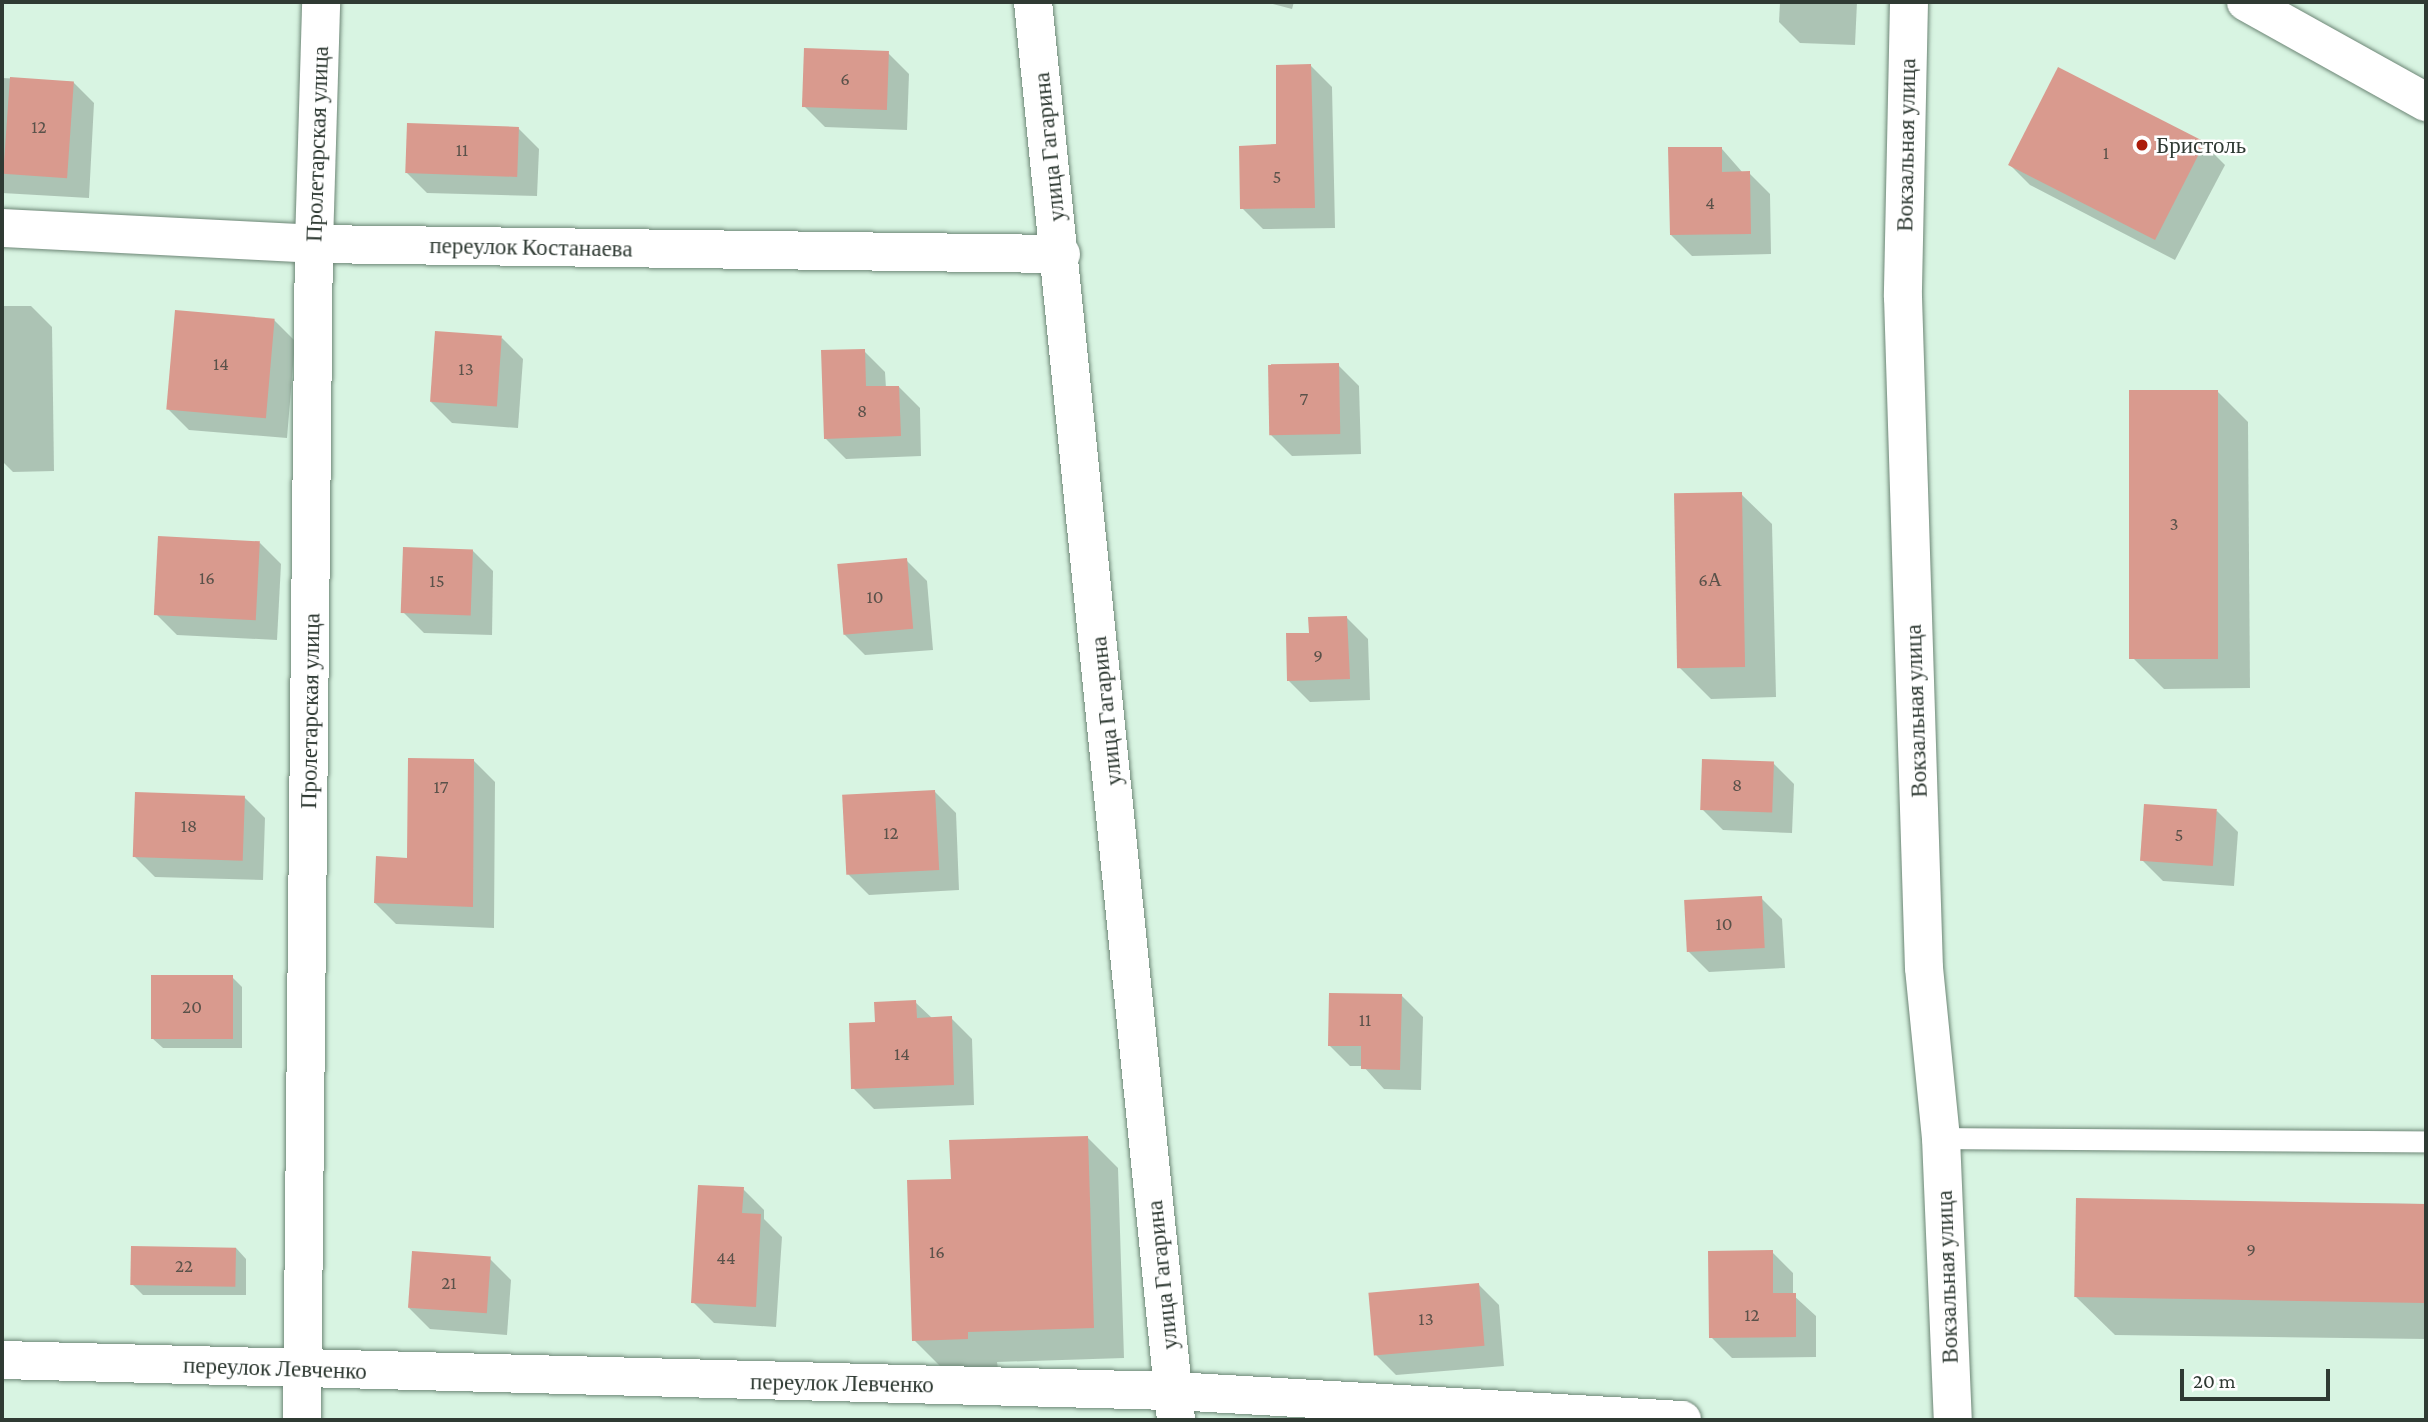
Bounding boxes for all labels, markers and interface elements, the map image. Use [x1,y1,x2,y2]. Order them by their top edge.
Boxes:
street label: Пролетарская улица [300,46,334,242]
street label: Вокзальная улица [1891,58,1921,232]
house number: 6 [840,68,850,90]
street label: улица Гагарина [1027,71,1071,223]
house number: 12 [31,116,47,138]
place label: Бристоль [2156,131,2246,159]
marker: Бристоль [2134,137,2150,153]
house number: 11 [456,139,468,161]
house number: 1 [2103,142,2109,164]
house number: 5 [1273,166,1281,188]
house number: 4 [1705,192,1715,214]
street label: переулок Костанаева [429,231,633,263]
house number: 14 [213,353,229,375]
house number: 13 [458,358,474,380]
house number: 7 [1300,388,1308,410]
house number: 8 [857,400,867,422]
house number: 3 [2169,513,2179,535]
house number: 16 [199,567,215,589]
house number: 6А [1698,569,1722,591]
house number: 15 [429,570,445,592]
house number: 10 [866,586,884,608]
street label: Пролетарская улица [294,613,326,809]
street label: Вокзальная улица [1899,624,1933,798]
street label: улица Гагарина [1084,635,1128,787]
house number: 9 [1313,645,1323,667]
house number: 8 [1732,774,1742,796]
house number: 17 [433,776,449,798]
house number: 18 [181,815,197,837]
house number: 12 [883,822,899,844]
house number: 5 [2175,824,2183,846]
house number: 10 [1715,913,1733,935]
house number: 20 [182,996,202,1018]
house number: 11 [1359,1009,1371,1031]
house number: 14 [894,1043,910,1065]
street label: Вокзальная улица [1930,1190,1964,1364]
street label: улица Гагарина [1140,1199,1184,1351]
house number: 9 [2246,1239,2256,1261]
house number: 16 [929,1241,945,1263]
house number: 44 [716,1247,736,1269]
house number: 22 [175,1255,193,1277]
house number: 21 [441,1272,457,1294]
house number: 12 [1744,1304,1760,1326]
house number: 13 [1418,1308,1434,1330]
street label: переулок Левченко [183,1351,367,1385]
scale bar [2183,1356,2334,1400]
street label: переулок Левченко [750,1368,934,1398]
text: 20 m [2193,1369,2236,1393]

